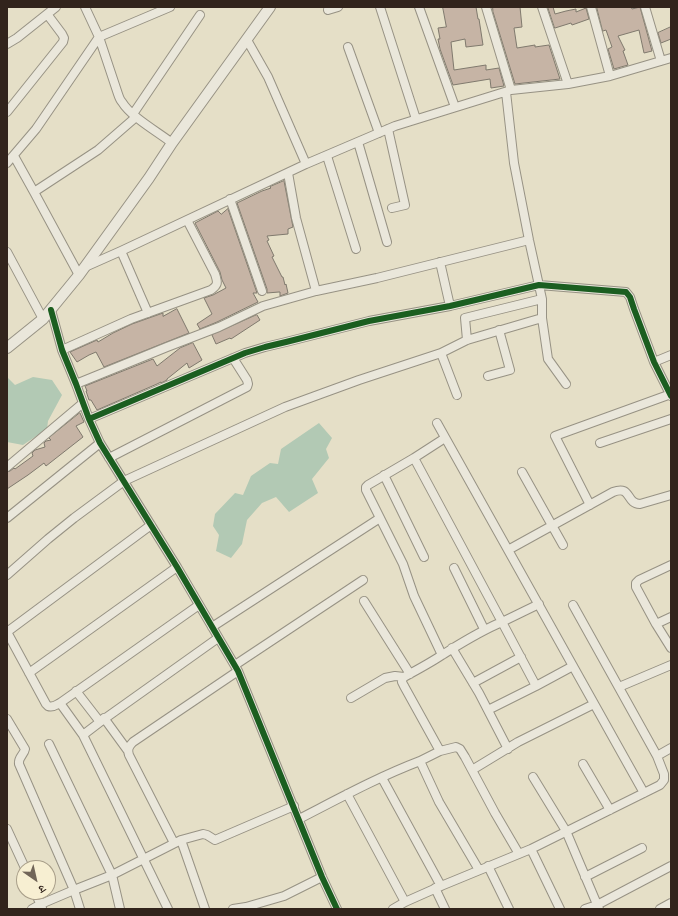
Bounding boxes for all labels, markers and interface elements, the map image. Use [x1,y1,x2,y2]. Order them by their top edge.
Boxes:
north arrow [16,860,56,900]
text: उ [36,882,48,896]

